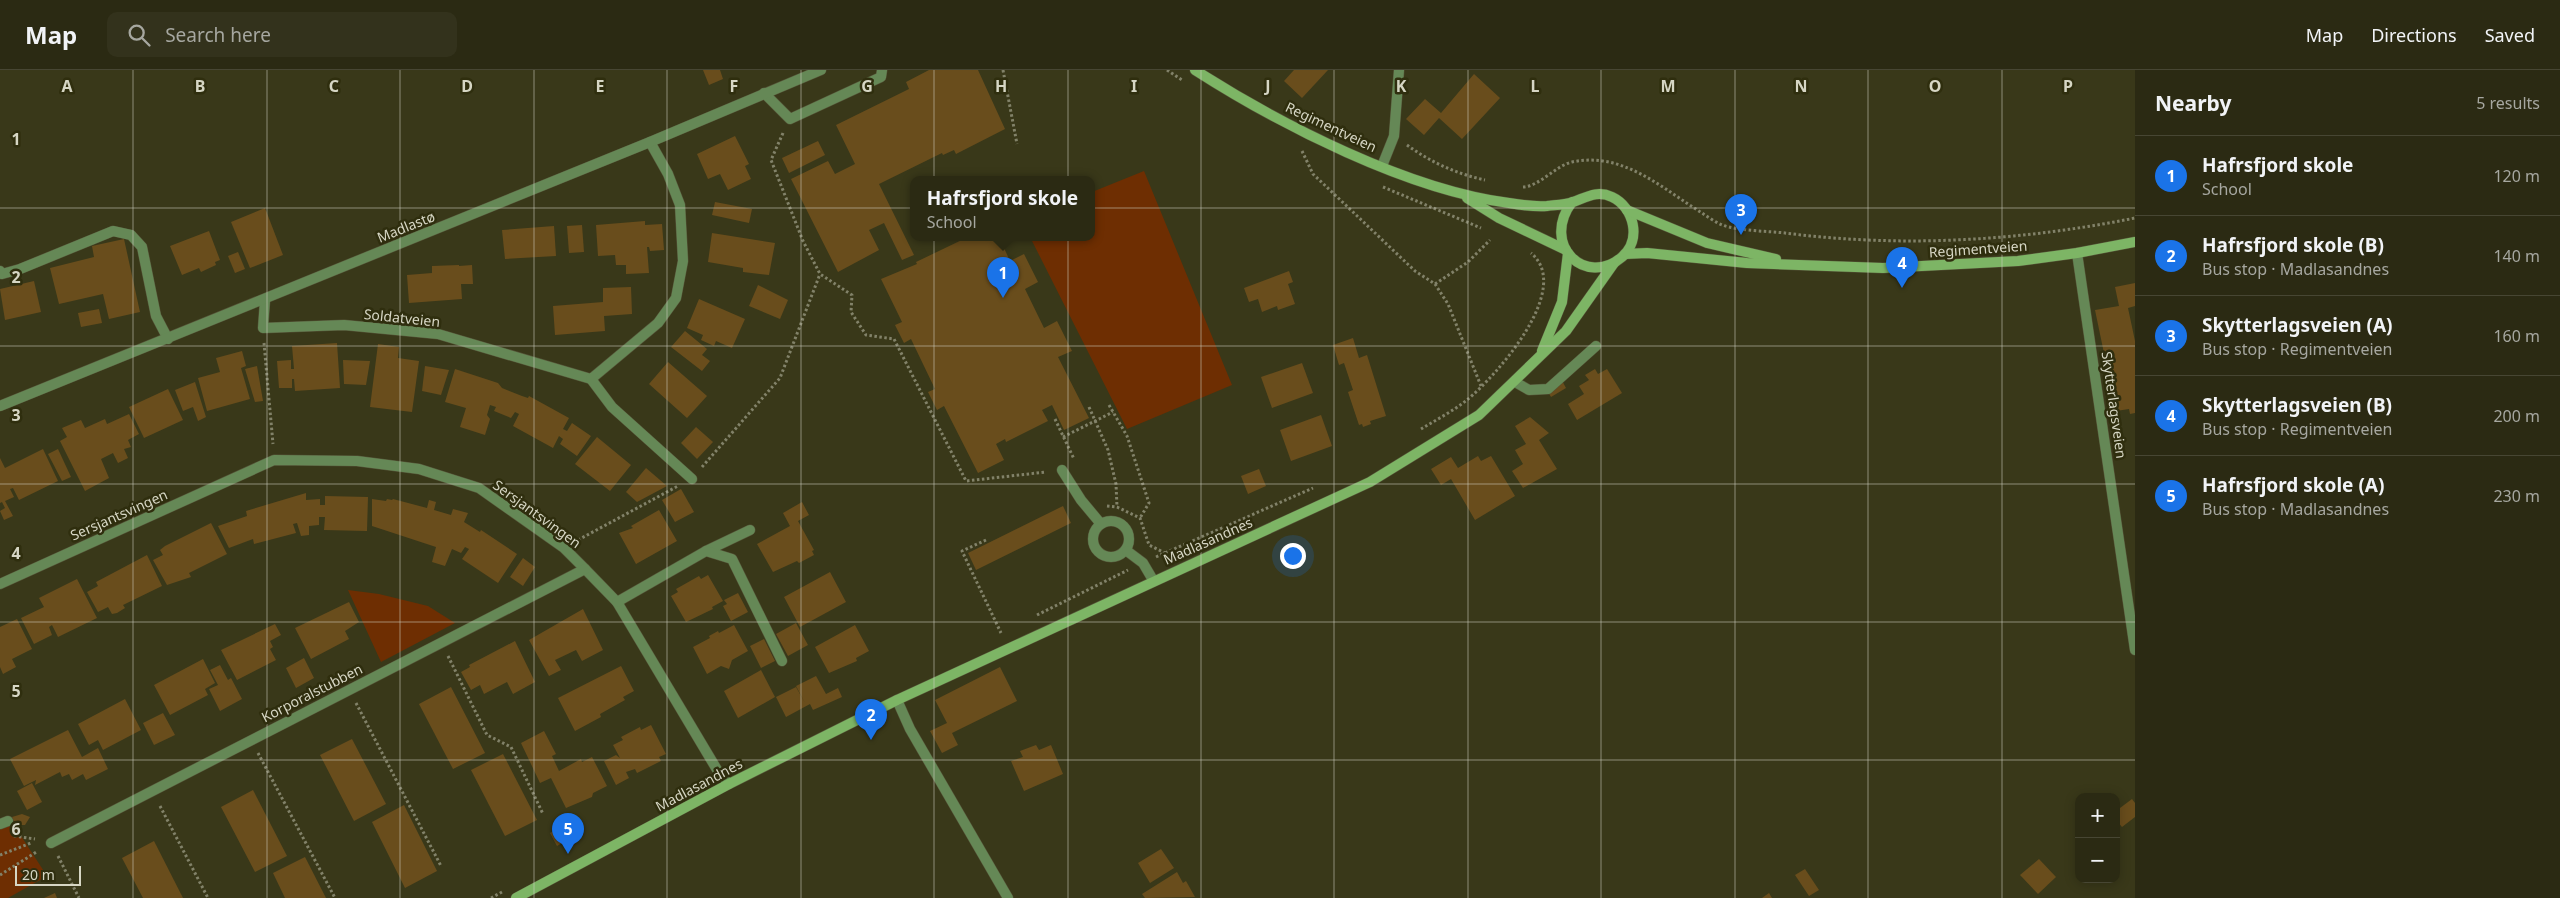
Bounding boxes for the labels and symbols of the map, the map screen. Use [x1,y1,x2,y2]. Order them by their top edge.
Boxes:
text: A [61,75,73,97]
text: B [195,75,205,97]
text: C [329,75,339,97]
text: D [461,75,473,97]
text: E [596,75,605,97]
text: F [730,75,738,97]
text: G [861,75,873,97]
text: H [995,75,1007,97]
text: I [1131,75,1137,97]
text: J [1263,75,1271,97]
text: K [1396,75,1407,97]
text: L [1531,75,1540,97]
text: M [1660,75,1676,97]
text: N [1794,75,1808,97]
text: O [1929,75,1941,97]
text: P [2063,75,2073,97]
street label: Regimentveien [1282,97,1380,156]
text: 1 [11,128,21,150]
pin: 3 [1725,194,1757,235]
street label: Madlastø [374,206,438,247]
street label: Regimentveien [1928,236,2028,261]
pin: 4 [1886,247,1918,288]
pin: 1 [987,257,1019,298]
text: 2 [11,266,21,288]
street label: Soldatveien [363,304,441,331]
street label: Skytterlagsveien [2098,350,2131,460]
text: 3 [11,404,21,426]
street label: Sersjantsvingen [489,475,585,552]
street label: Sersjantsvingen [67,485,170,544]
street label: Madlasandnes [1160,512,1256,569]
text: 4 [11,542,21,564]
your location [1280,543,1306,569]
street label: Korporalstubben [258,659,366,726]
text: 5 [11,680,21,702]
pin: 2 [855,699,887,740]
street label: Madlasandnes [652,754,746,815]
pin: 5 [552,813,584,854]
text: 6 [11,818,21,840]
scale bar [15,863,81,886]

